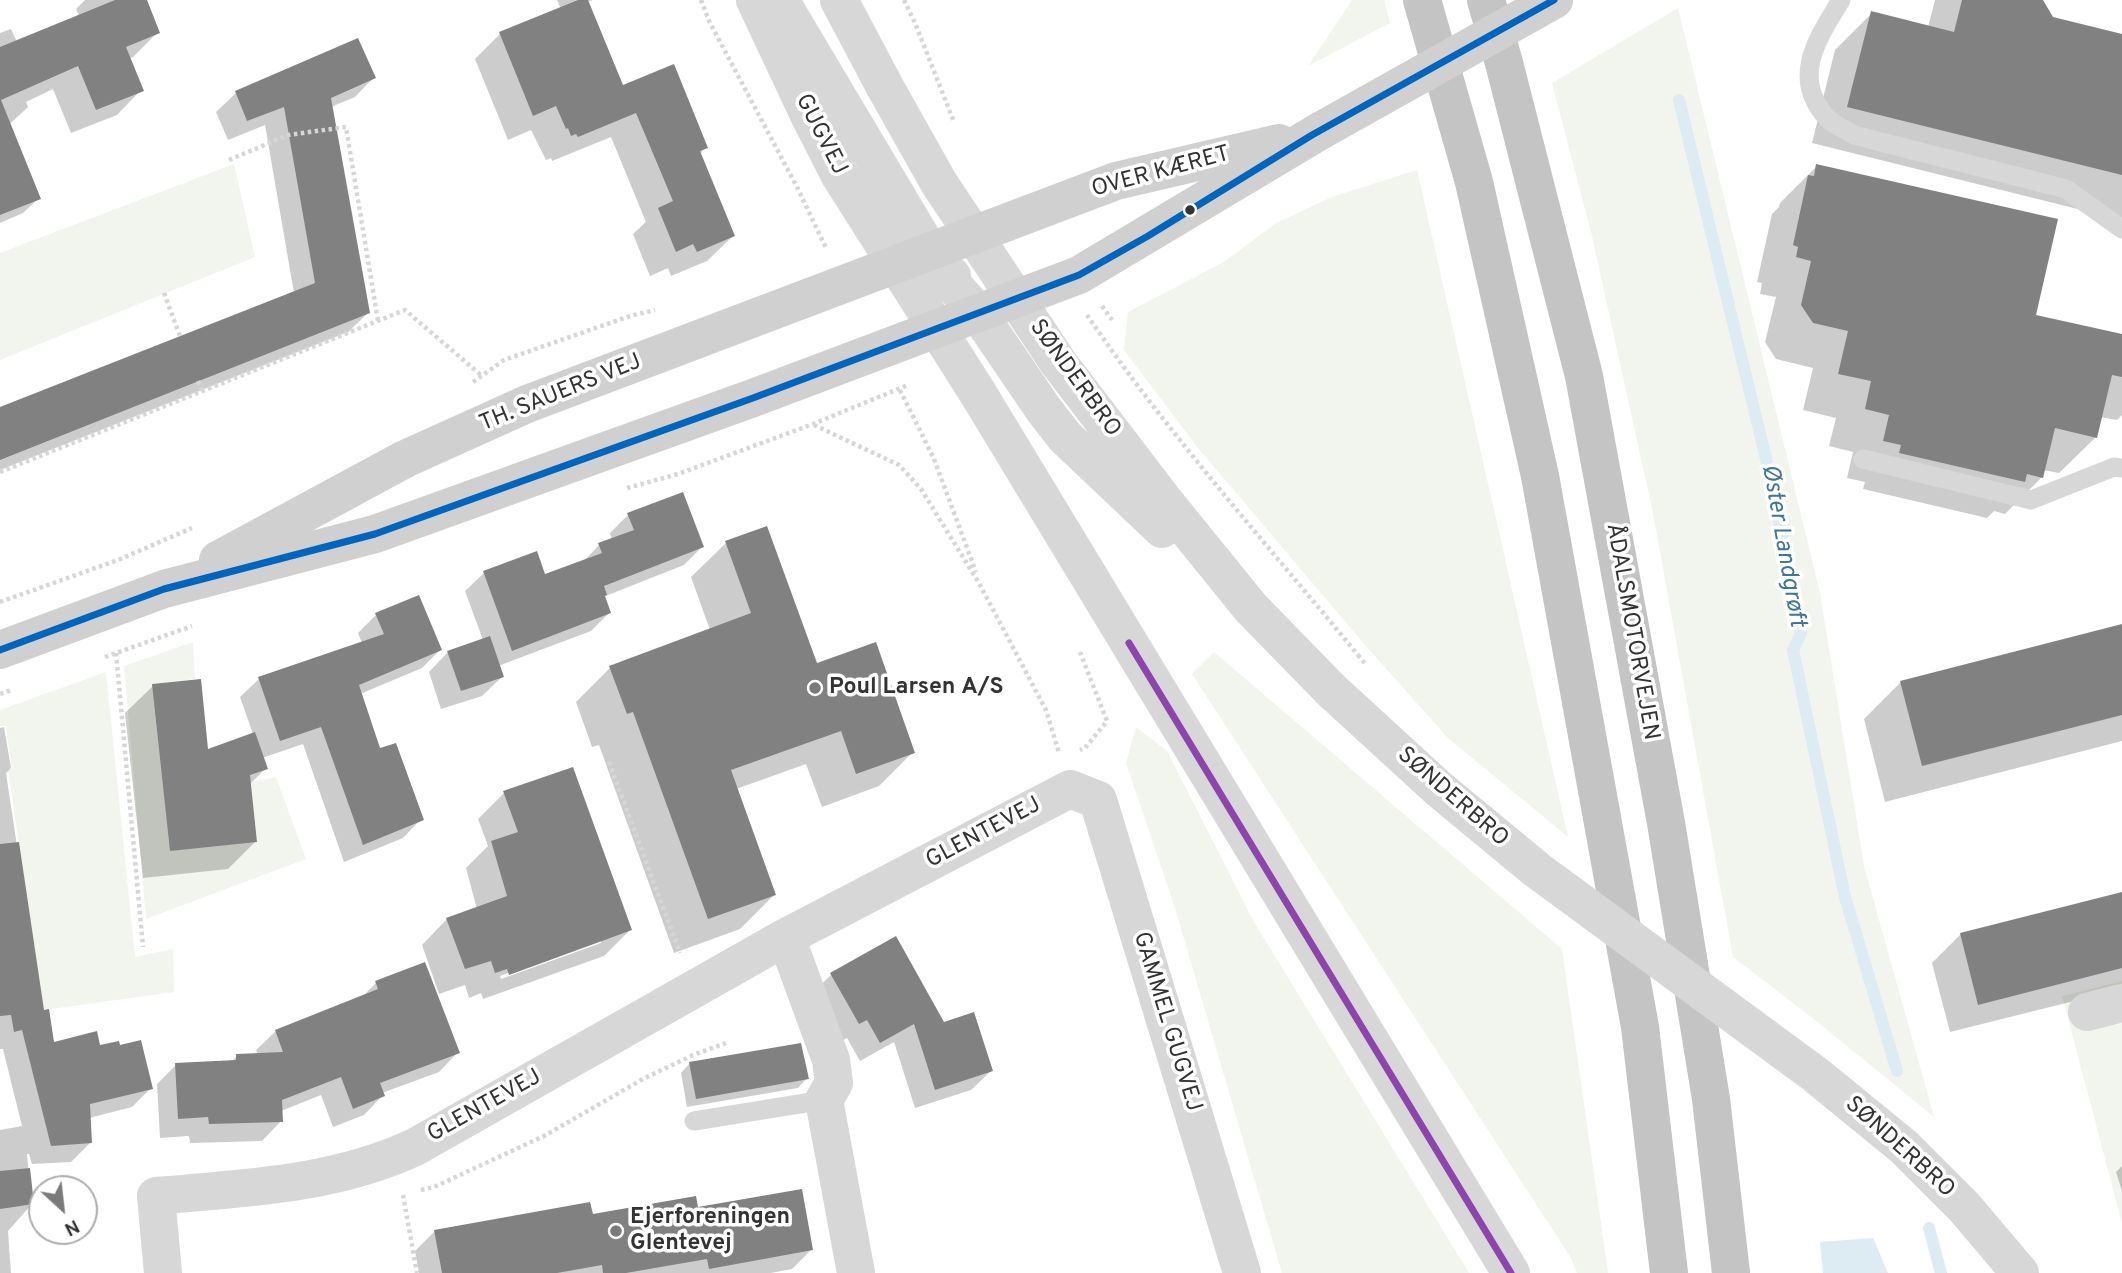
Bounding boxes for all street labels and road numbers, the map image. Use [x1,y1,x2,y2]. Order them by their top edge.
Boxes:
street label: GUGVEJ [788,90,852,180]
street label: OVER KÆRET [1089,141,1233,205]
street label: SØNDERBRO [1022,315,1126,443]
street label: TH. SAUERS VEJ [476,349,646,439]
street label: ÅDALSMOTORVEJEN [1598,521,1664,743]
street label: SØNDERBRO [1391,742,1513,854]
street label: GLENTEVEJ [922,792,1046,876]
street label: GAMMEL GUGVEJ [1126,929,1206,1115]
street label: GLENTEVEJ [423,1064,547,1150]
street label: SØNDERBRO [1838,1091,1960,1205]

